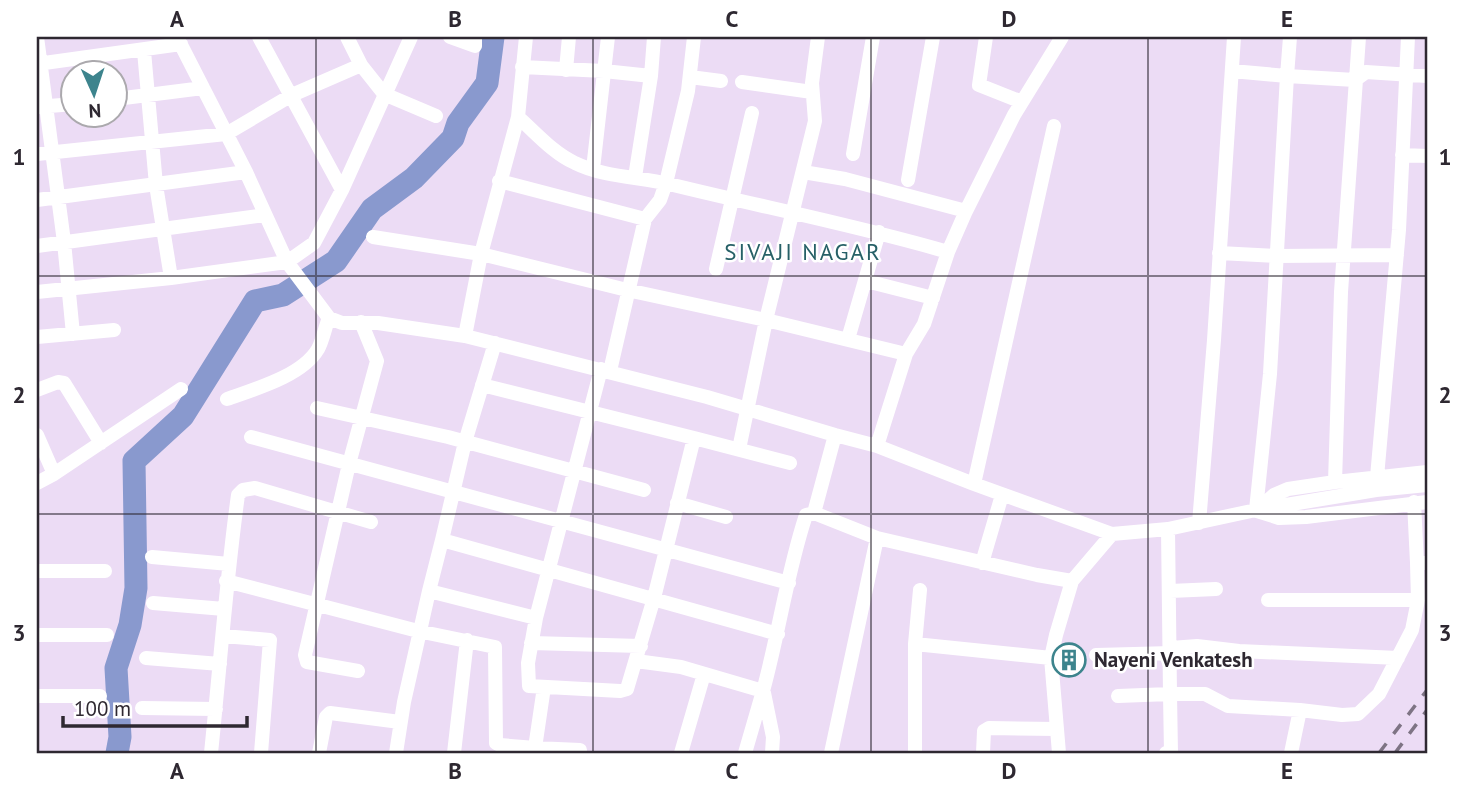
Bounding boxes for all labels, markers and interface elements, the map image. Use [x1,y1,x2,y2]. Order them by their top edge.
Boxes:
text: A [170,4,184,33]
text: B [448,4,462,33]
text: C [726,4,739,33]
text: D [1002,4,1016,33]
text: E [1281,4,1293,33]
north arrow [60,60,130,130]
text: N [88,99,102,123]
text: 1 [12,142,26,171]
text: 1 [1438,142,1452,171]
district label: SIVAJI NAGAR [724,237,882,266]
text: 2 [12,380,26,409]
text: 2 [1438,380,1452,409]
text: 3 [12,618,26,647]
text: 3 [1438,618,1452,647]
building icon: Nayeni Venkatesh [1050,641,1088,679]
place label: Nayeni Venkatesh [1094,646,1253,673]
scale bar [63,685,247,729]
text: 100 m [74,695,131,722]
text: A [170,756,184,785]
text: B [448,756,462,785]
text: C [726,756,739,785]
text: D [1002,756,1016,785]
text: E [1281,756,1293,785]

